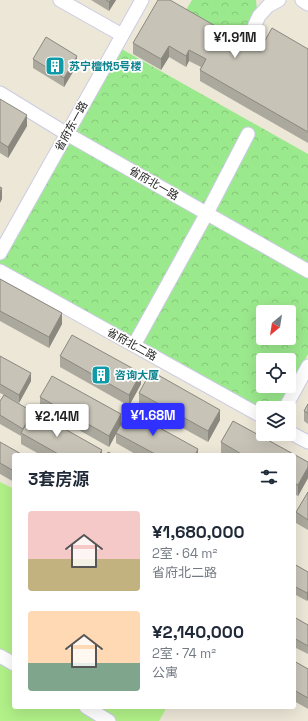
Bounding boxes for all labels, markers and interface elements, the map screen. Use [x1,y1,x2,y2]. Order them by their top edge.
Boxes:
pin: ¥1.91M [202,25,268,59]
text: ¥1.91M [213,29,257,46]
building icon: 苏宁檀悦5号楼 [44,55,66,77]
place label: 苏宁檀悦5号楼 [69,59,142,73]
street label: 省府东一路 [52,99,90,153]
street label: 省府北一路 [127,163,181,203]
north arrow [256,305,296,345]
map controls [256,305,296,441]
street label: 省府北二路 [105,325,159,363]
button: locate [256,353,296,393]
building icon: 咨询大厦 [90,364,112,386]
place label: 咨询大厦 [115,368,159,382]
button: layers [256,401,296,441]
pin: ¥1.68M [120,403,186,437]
pin: ¥2.14M [24,404,90,438]
text: ¥1.68M [131,407,175,424]
text: ¥2.14M [35,408,79,425]
icon: filters [258,466,280,488]
text: 3套房源 [28,468,89,490]
text: ¥1,680,000 [152,521,244,543]
icon: home [60,527,108,575]
text: 2室 · 64 m² [152,545,217,562]
text: 省府北二路 [152,564,217,581]
text: ¥2,140,000 [152,621,244,643]
icon: home [60,627,108,675]
text: 2室 · 74 m² [152,645,216,662]
text: 公寓 [152,664,178,681]

